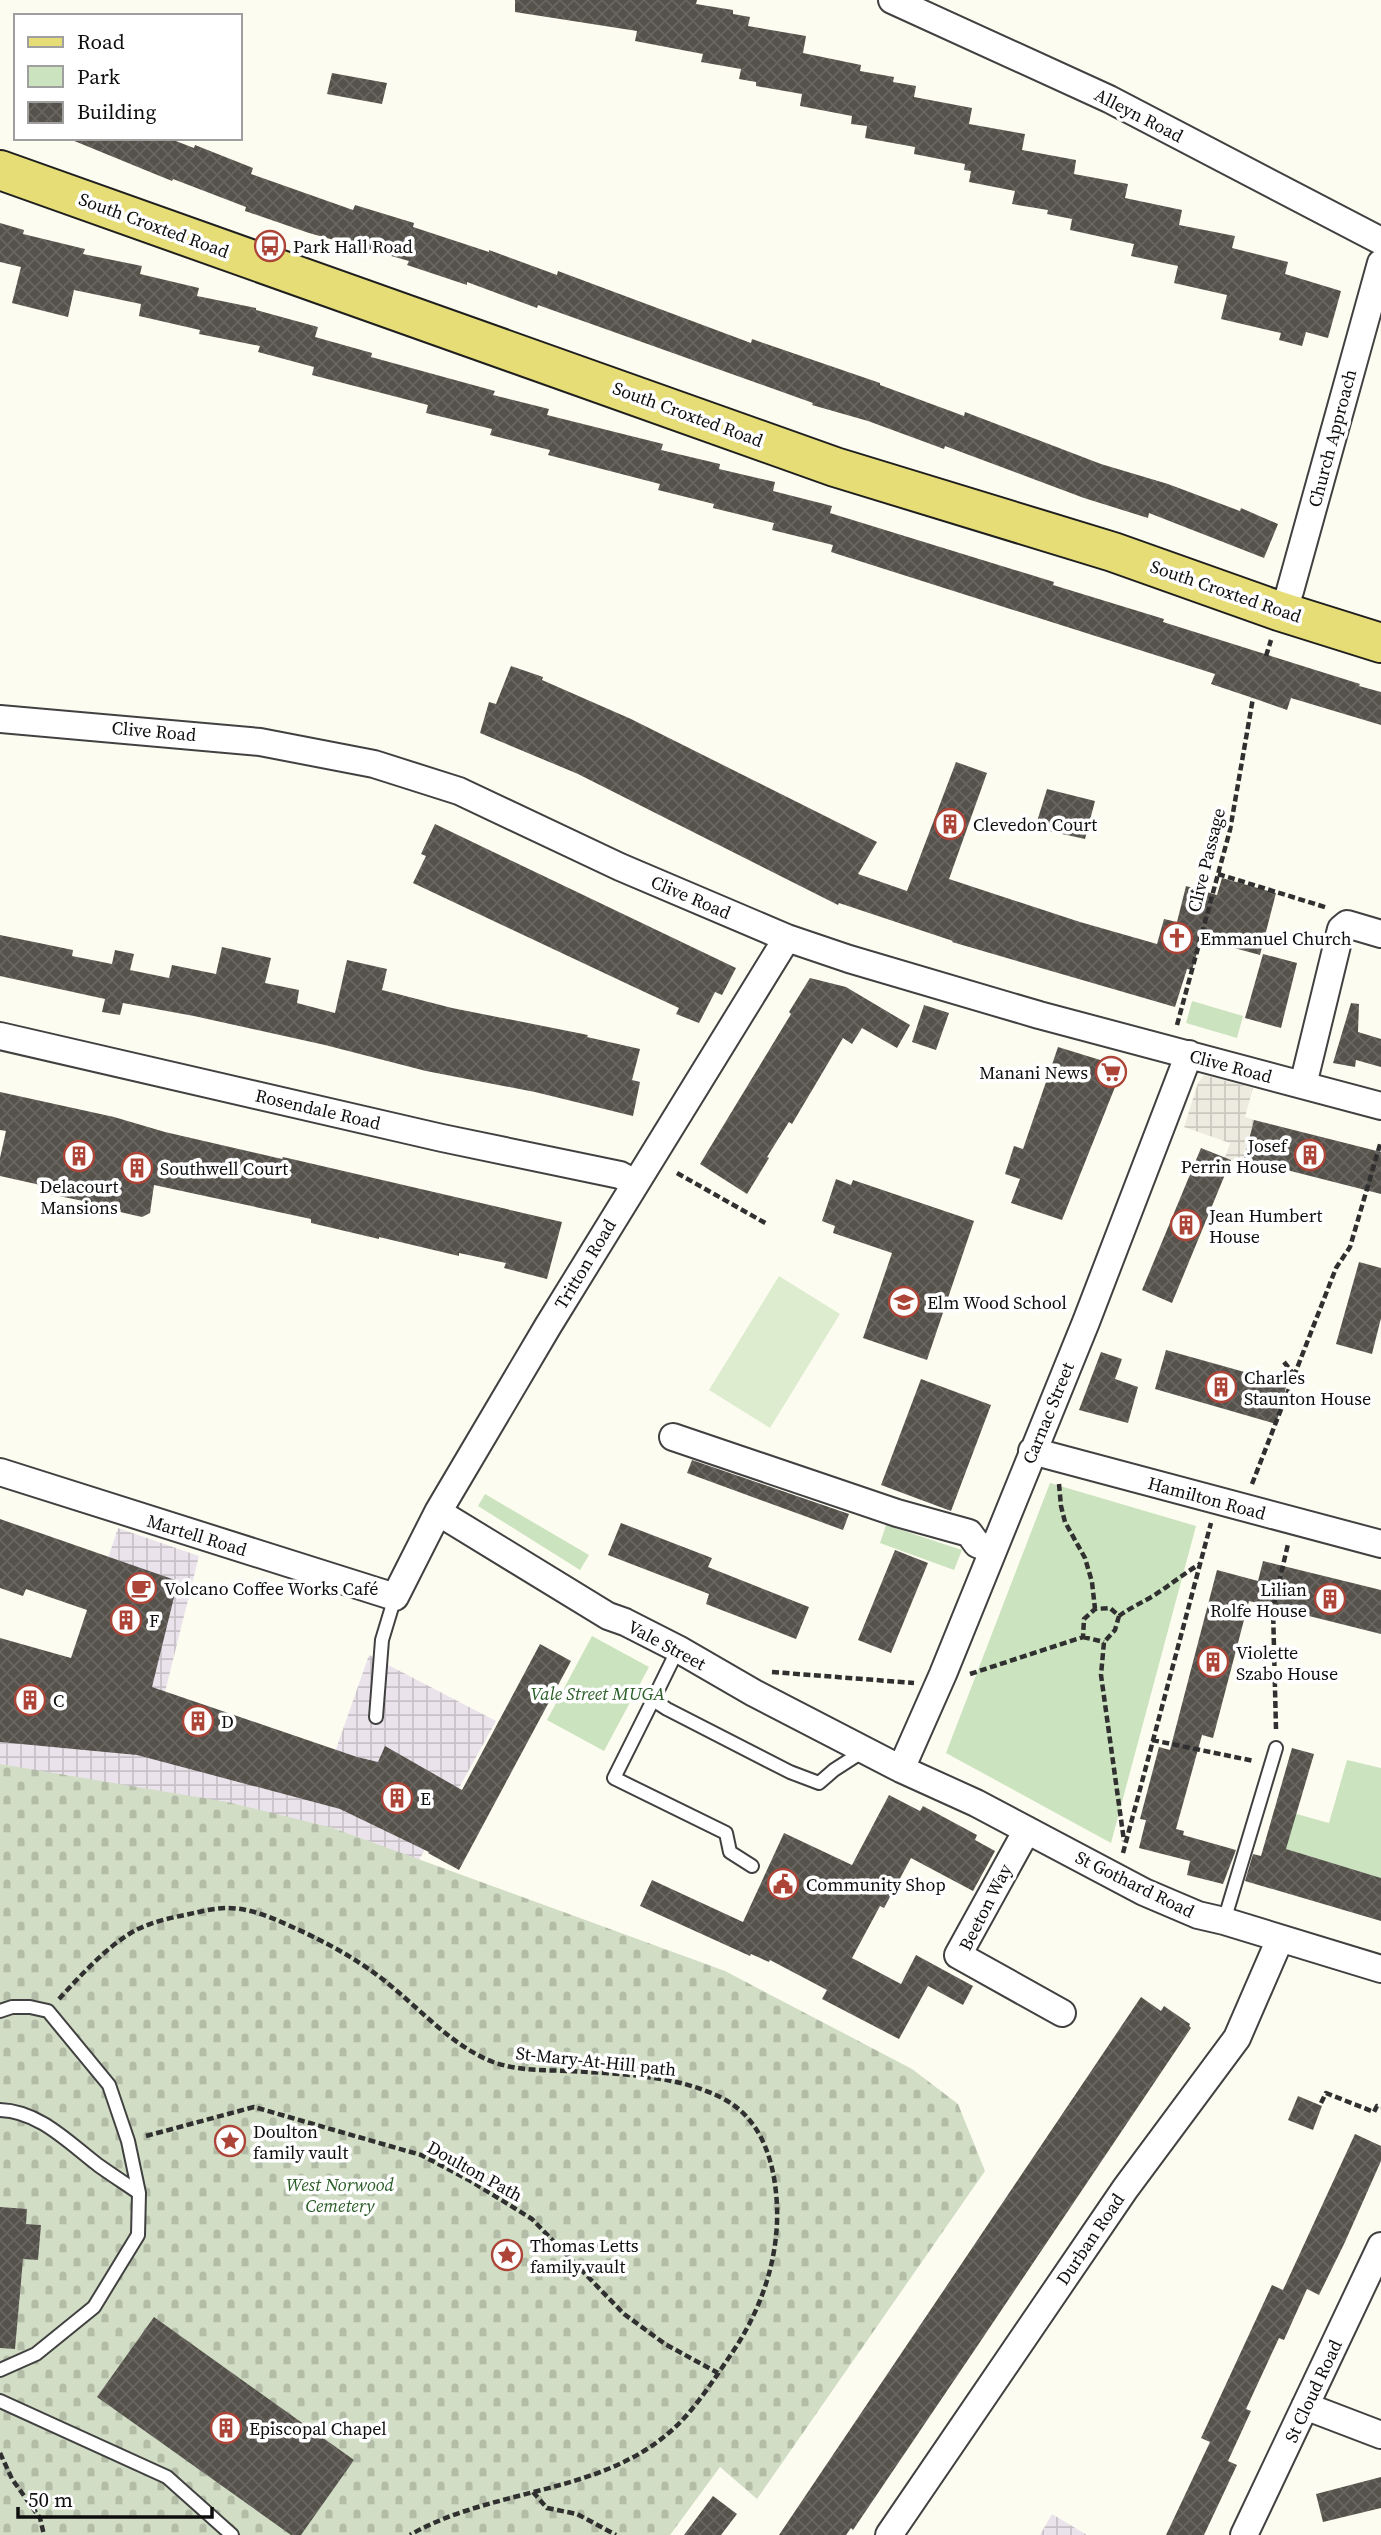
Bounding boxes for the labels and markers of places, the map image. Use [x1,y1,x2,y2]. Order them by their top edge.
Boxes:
bus stop icon: Park Hall Road [253,229,287,263]
place label: Park Hall Road [293,234,413,259]
building icon: Clevedon Court [933,807,967,841]
place label: Clevedon Court [973,812,1097,837]
church icon: Emmanuel Church [1160,921,1194,955]
place label: Emmanuel Church [1200,926,1352,951]
supermarket icon: Manani News [1094,1055,1128,1089]
place label: Manani News [979,1060,1088,1085]
place label: Josef Perrin House [1181,1133,1289,1179]
building icon: Josef Perrin House [1293,1138,1327,1172]
building icon: Delacourt Mansions [62,1139,96,1173]
building icon: Southwell Court [120,1151,154,1185]
place label: Southwell Court [160,1156,288,1181]
place label: Delacourt Mansions [40,1174,119,1220]
place label: Jean Humbert House [1208,1203,1323,1249]
building icon: Jean Humbert House [1169,1208,1203,1242]
school or university icon: Elm Wood School [887,1285,921,1319]
place label: Elm Wood School [927,1290,1067,1315]
place label: Charles Staunton House [1244,1365,1371,1411]
building icon: Charles Staunton House [1204,1370,1238,1404]
cafe icon: Volcano Coffee Works Café [124,1571,158,1605]
place label: Volcano Coffee Works Café [164,1576,378,1601]
place label: Lilian Rolfe House [1210,1577,1307,1623]
building icon: Lilian Rolfe House [1313,1582,1347,1616]
building icon: F [109,1603,143,1637]
place label: F [149,1608,159,1633]
place label: Violette Szabo House [1236,1640,1338,1686]
building icon: Violette Szabo House [1196,1645,1230,1679]
building icon: C [13,1683,47,1717]
place label: C [53,1688,64,1713]
building icon: D [181,1704,215,1738]
place label: D [221,1709,234,1734]
building icon: E [380,1781,414,1815]
place label: E [420,1786,431,1811]
public building icon: Community Shop [766,1867,800,1901]
place label: Community Shop [806,1872,946,1897]
place label: Doulton family vault [253,2119,348,2165]
place icon: Doulton family vault [213,2124,247,2158]
place label: Thomas Letts family vault [530,2233,639,2279]
place icon: Thomas Letts family vault [490,2238,524,2272]
building icon: Episcopal Chapel [209,2411,243,2445]
place label: Episcopal Chapel [249,2416,387,2441]

